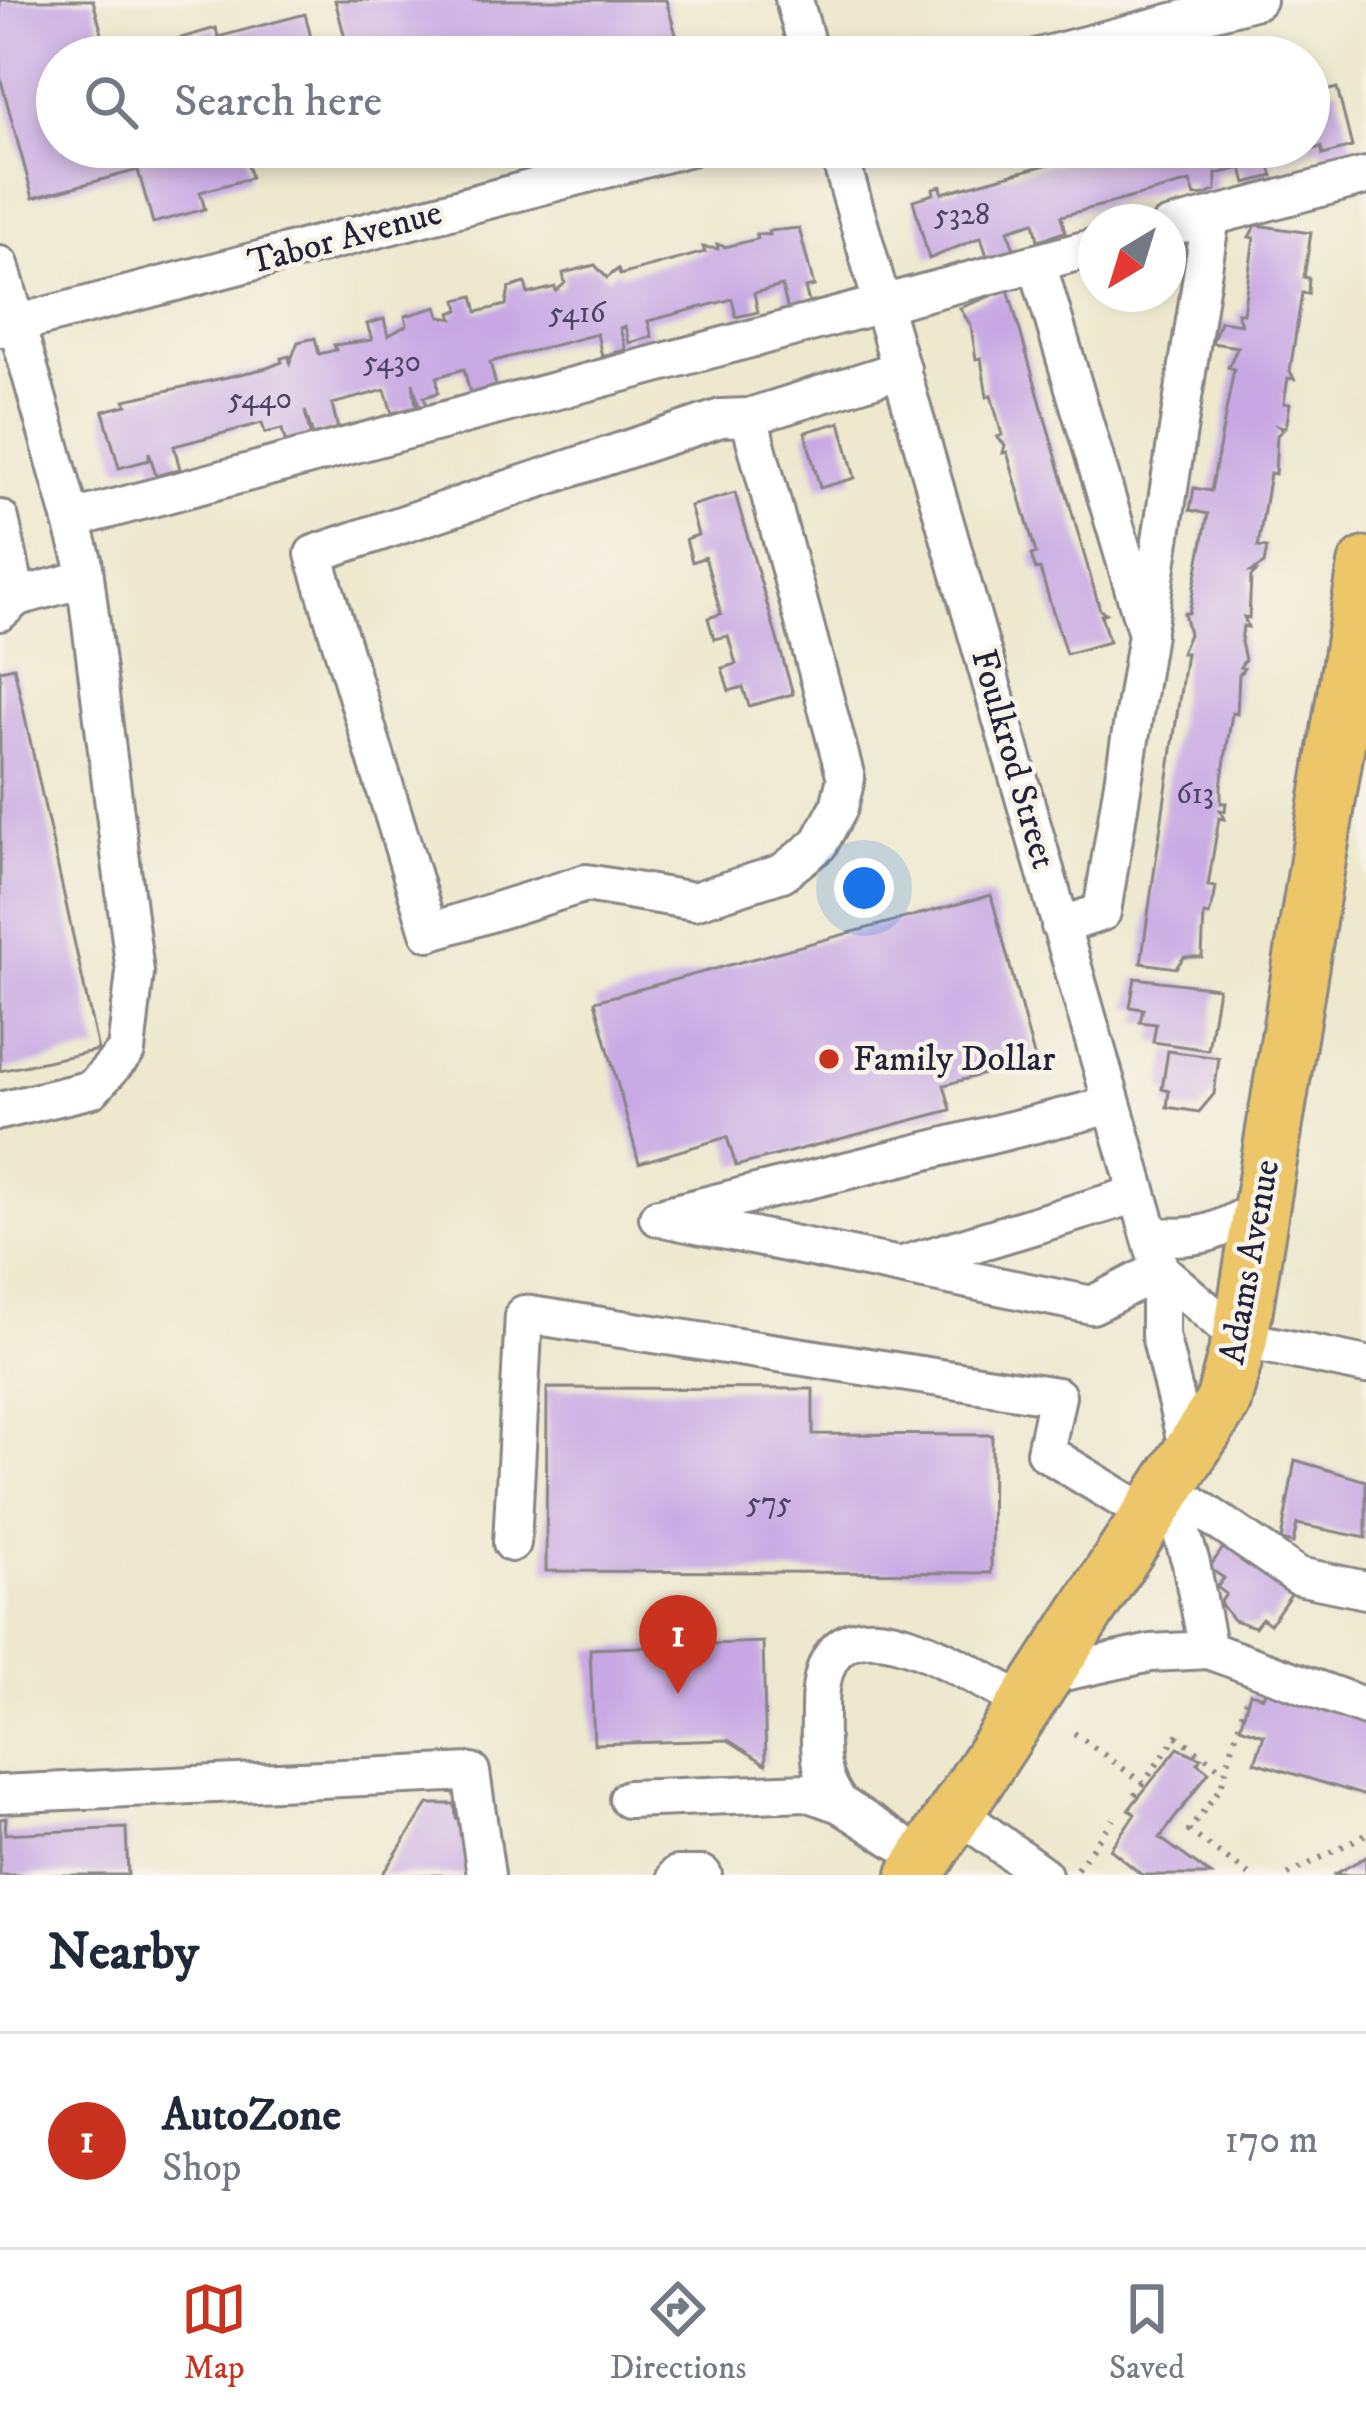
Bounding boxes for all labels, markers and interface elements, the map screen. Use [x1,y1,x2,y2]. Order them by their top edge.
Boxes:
search box [36,36,1330,168]
icon: search [78,69,144,135]
text: Search here [174,74,382,130]
street label: Tabor Avenue [243,191,447,285]
house number: 5328 [934,197,990,234]
north arrow [1078,204,1186,312]
house number: 5416 [548,295,607,332]
house number: 5430 [363,344,421,381]
house number: 5440 [228,381,292,418]
street label: Foulkrod Street [960,644,1066,874]
house number: 613 [1176,776,1214,813]
your location [834,858,894,918]
place label: Family Dollar [853,1037,1056,1082]
marker: Family Dollar [816,1046,842,1072]
street label: Adams Avenue [1210,1156,1290,1368]
house number: 575 [746,1485,792,1522]
pin: 1 [639,1595,717,1694]
text: Nearby [48,1921,199,1985]
text: AutoZone [162,2088,341,2144]
text: 1 [80,2116,94,2165]
text: 170 m [1224,2116,1318,2165]
text: Shop [162,2144,241,2193]
tab: Map [181,2276,247,2389]
tab: Directions [610,2276,746,2389]
tab: Saved [1109,2276,1185,2389]

